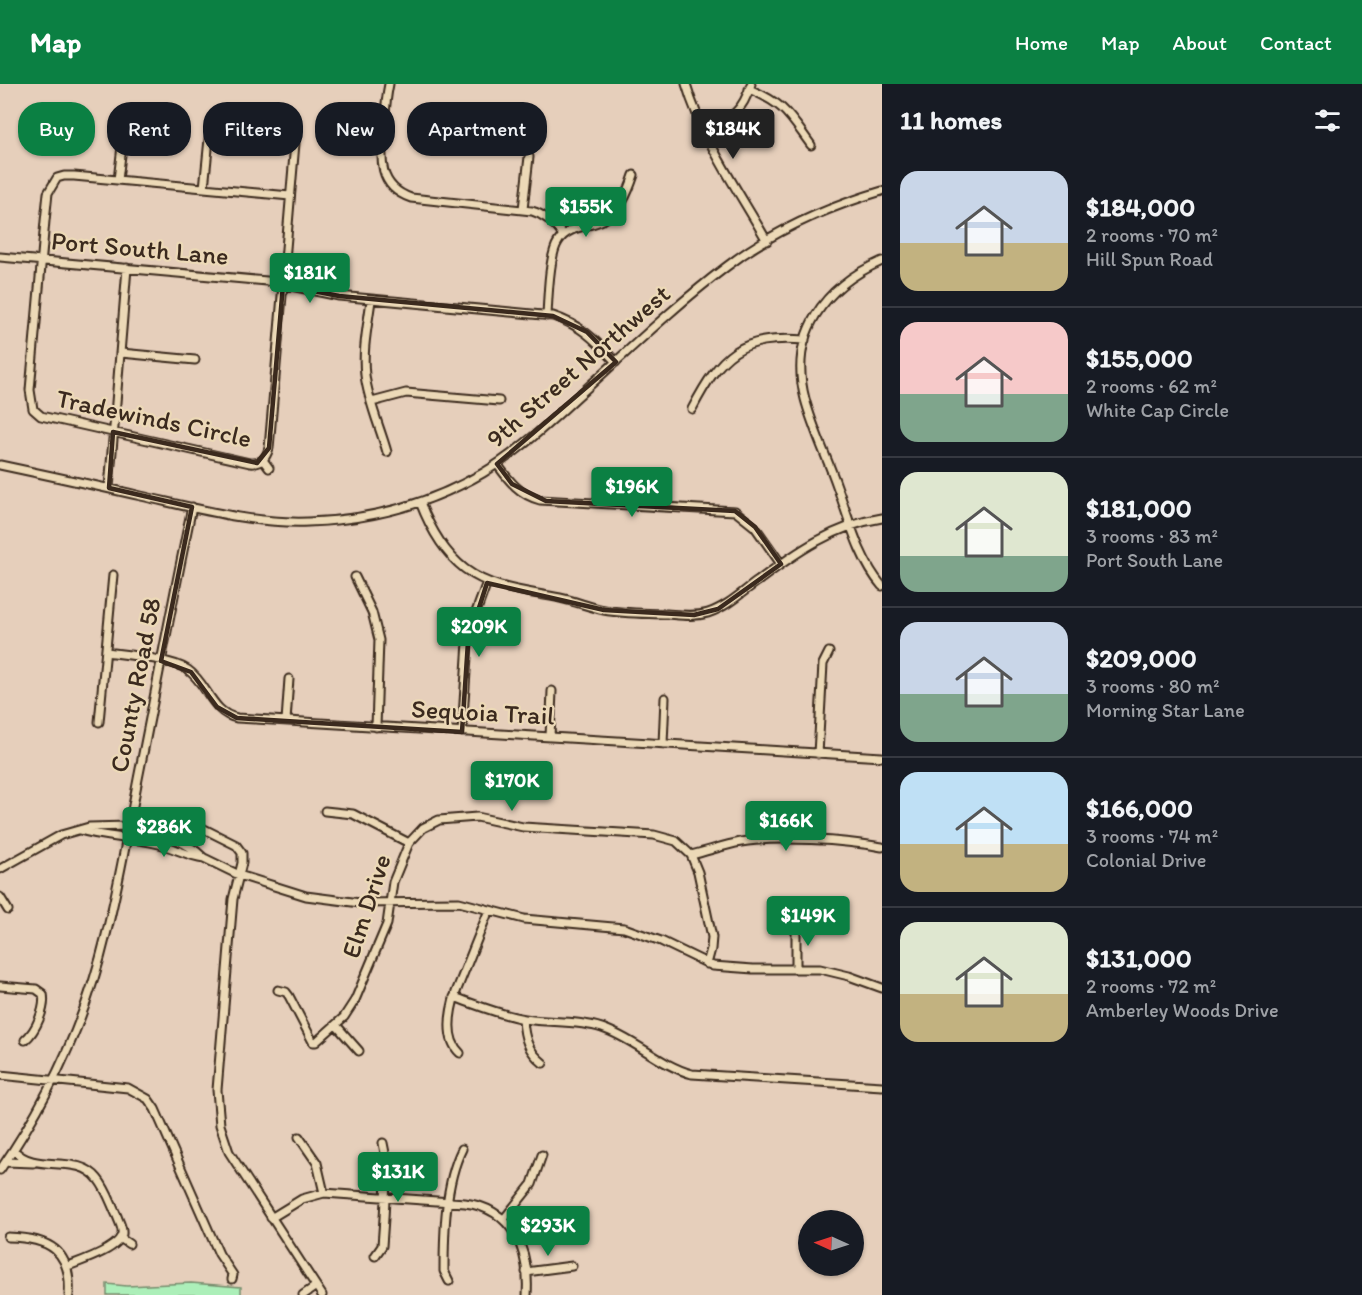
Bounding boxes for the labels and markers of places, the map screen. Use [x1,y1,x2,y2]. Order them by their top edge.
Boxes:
pin: $184K [691,109,775,160]
pin: $155K [544,187,628,238]
pin: $181K [268,253,352,304]
pin: $196K [590,467,674,518]
pin: $209K [437,607,521,658]
pin: $170K [470,761,554,812]
pin: $166K [744,801,828,852]
pin: $286K [122,807,206,858]
pin: $149K [766,896,850,947]
pin: $131K [356,1152,440,1203]
pin: $293K [506,1206,590,1257]

